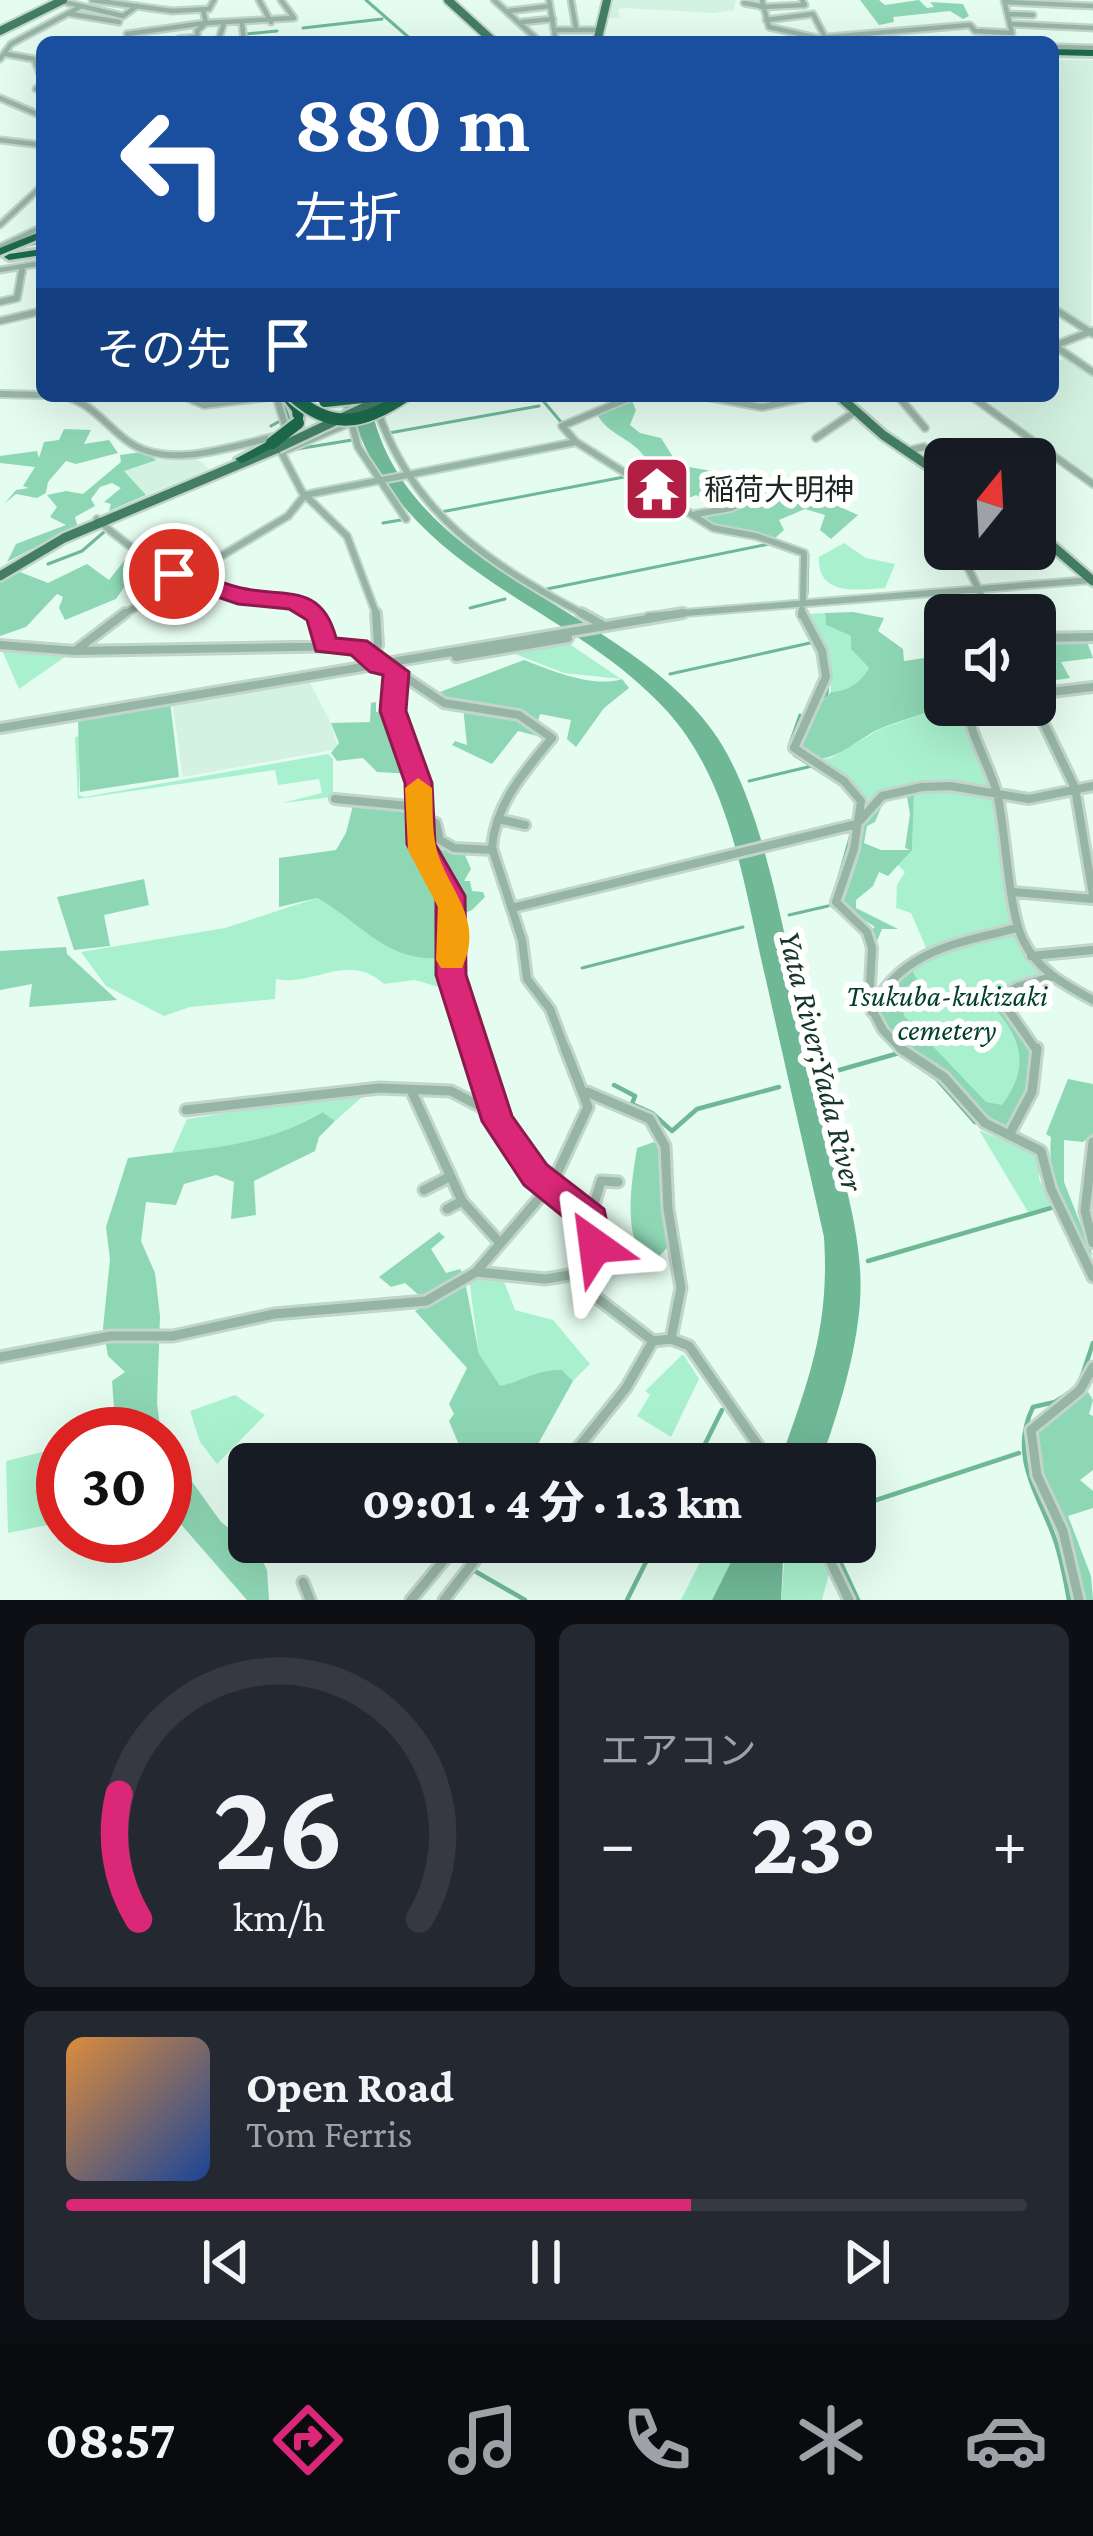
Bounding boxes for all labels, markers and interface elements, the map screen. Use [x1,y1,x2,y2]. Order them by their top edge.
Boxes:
text: 880 m [294,76,530,169]
icon: left [96,84,252,240]
text: 左折 [294,189,402,249]
icon: arrive [255,312,321,378]
text: その先 [96,325,231,375]
north arrow [924,438,1056,570]
map controls [924,438,1056,726]
temple icon: 稲荷大明神 [622,454,692,524]
place label: 稲荷大明神 [704,473,854,506]
pin [123,523,225,625]
icon: arrive [141,541,207,607]
button: sound [924,594,1056,726]
water label: Yata River;Yada River [772,927,873,1196]
park label: Tsukuba-kukizaki cemetery [846,979,1049,1047]
position arrow [532,1183,658,1309]
speed limit sign: 30 [36,1407,192,1563]
text: 09:01 · 4 分 · 1.3 km [362,1478,742,1528]
text: エアコン [601,1729,757,1772]
text: 26 [213,1756,345,1895]
text: 23° [751,1792,877,1892]
text: − [601,1806,635,1879]
text: + [992,1806,1027,1879]
text: km/h [233,1892,325,1939]
text: Open Road [246,2062,454,2112]
text: Tom Ferris [246,2112,412,2155]
icon: previous [193,2229,259,2295]
icon: pause [513,2229,579,2295]
icon: next [834,2229,900,2295]
icon: directions [266,2398,350,2482]
icon: music [441,2398,525,2482]
icon: phone [615,2398,699,2482]
icon: climate [789,2398,873,2482]
icon: car [964,2398,1048,2482]
text: 08:57 [45,2410,176,2470]

